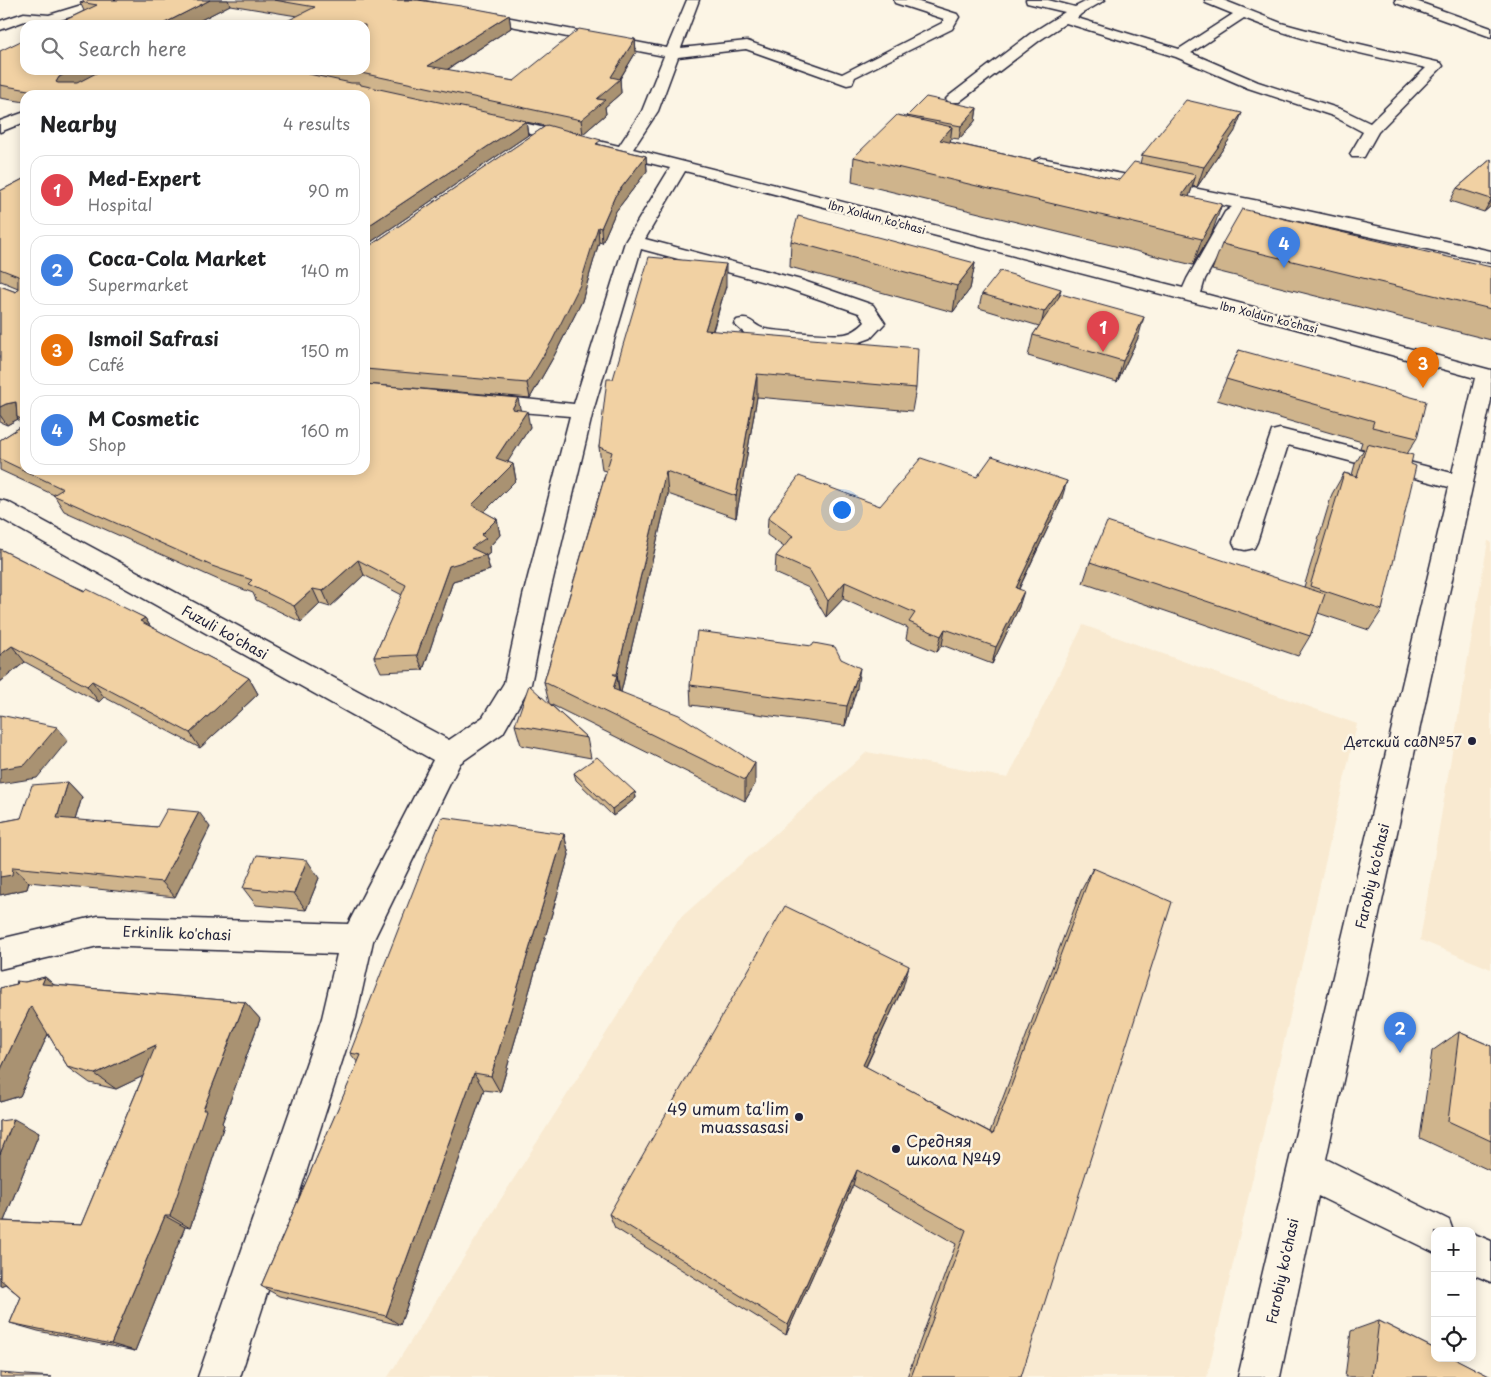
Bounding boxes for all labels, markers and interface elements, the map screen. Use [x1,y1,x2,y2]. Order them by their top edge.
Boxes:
search box [20,20,370,75]
icon: search [38,34,66,62]
text: Search here [78,34,187,62]
text: Nearby [40,107,117,139]
text: 4 results [283,111,350,135]
text: Med-Expert [88,164,201,192]
text: 1 [53,178,61,202]
text: 90 m [308,178,349,202]
text: Hospital [88,192,152,216]
street label: Ibn Xoldun ko'chasi [826,196,928,238]
pin: 4 [1268,227,1300,268]
text: Coca-Cola Market [88,244,267,272]
text: 2 [51,258,63,282]
text: 140 m [301,258,349,282]
text: Supermarket [88,272,188,296]
street label: Ibn Xoldun ko'chasi [1218,297,1320,337]
pin: 1 [1087,311,1119,352]
text: Ismoil Safrasi [88,324,219,352]
text: 3 [52,338,62,362]
text: 150 m [301,338,349,362]
pin: 3 [1407,347,1439,388]
text: Café [88,352,124,376]
text: M Cosmetic [88,404,200,432]
text: 4 [52,418,62,442]
text: 160 m [301,418,349,442]
text: Shop [88,432,126,456]
your location [829,497,855,523]
street label: Fuzuli ko'chasi [178,600,272,664]
place label: Детский сад№57 [1344,731,1462,752]
marker: Детский сад№57 [1466,735,1478,747]
street label: Farobiy ko'chasi [1350,821,1394,931]
street label: Erkinlik ko'chasi [122,921,232,945]
pin: 2 [1384,1012,1416,1053]
place label: 49 umum ta'lim muassasasi [667,1096,789,1138]
marker: 49 umum ta'lim muassasasi [793,1111,805,1123]
place label: Средняя школа №49 [906,1128,1001,1170]
marker: Средняя школа №49 [890,1143,902,1155]
street label: Farobiy ko'chasi [1261,1216,1303,1326]
map controls [1431,1227,1476,1362]
button: + [1431,1227,1476,1272]
button: − [1431,1272,1476,1317]
button: locate [1431,1317,1476,1362]

